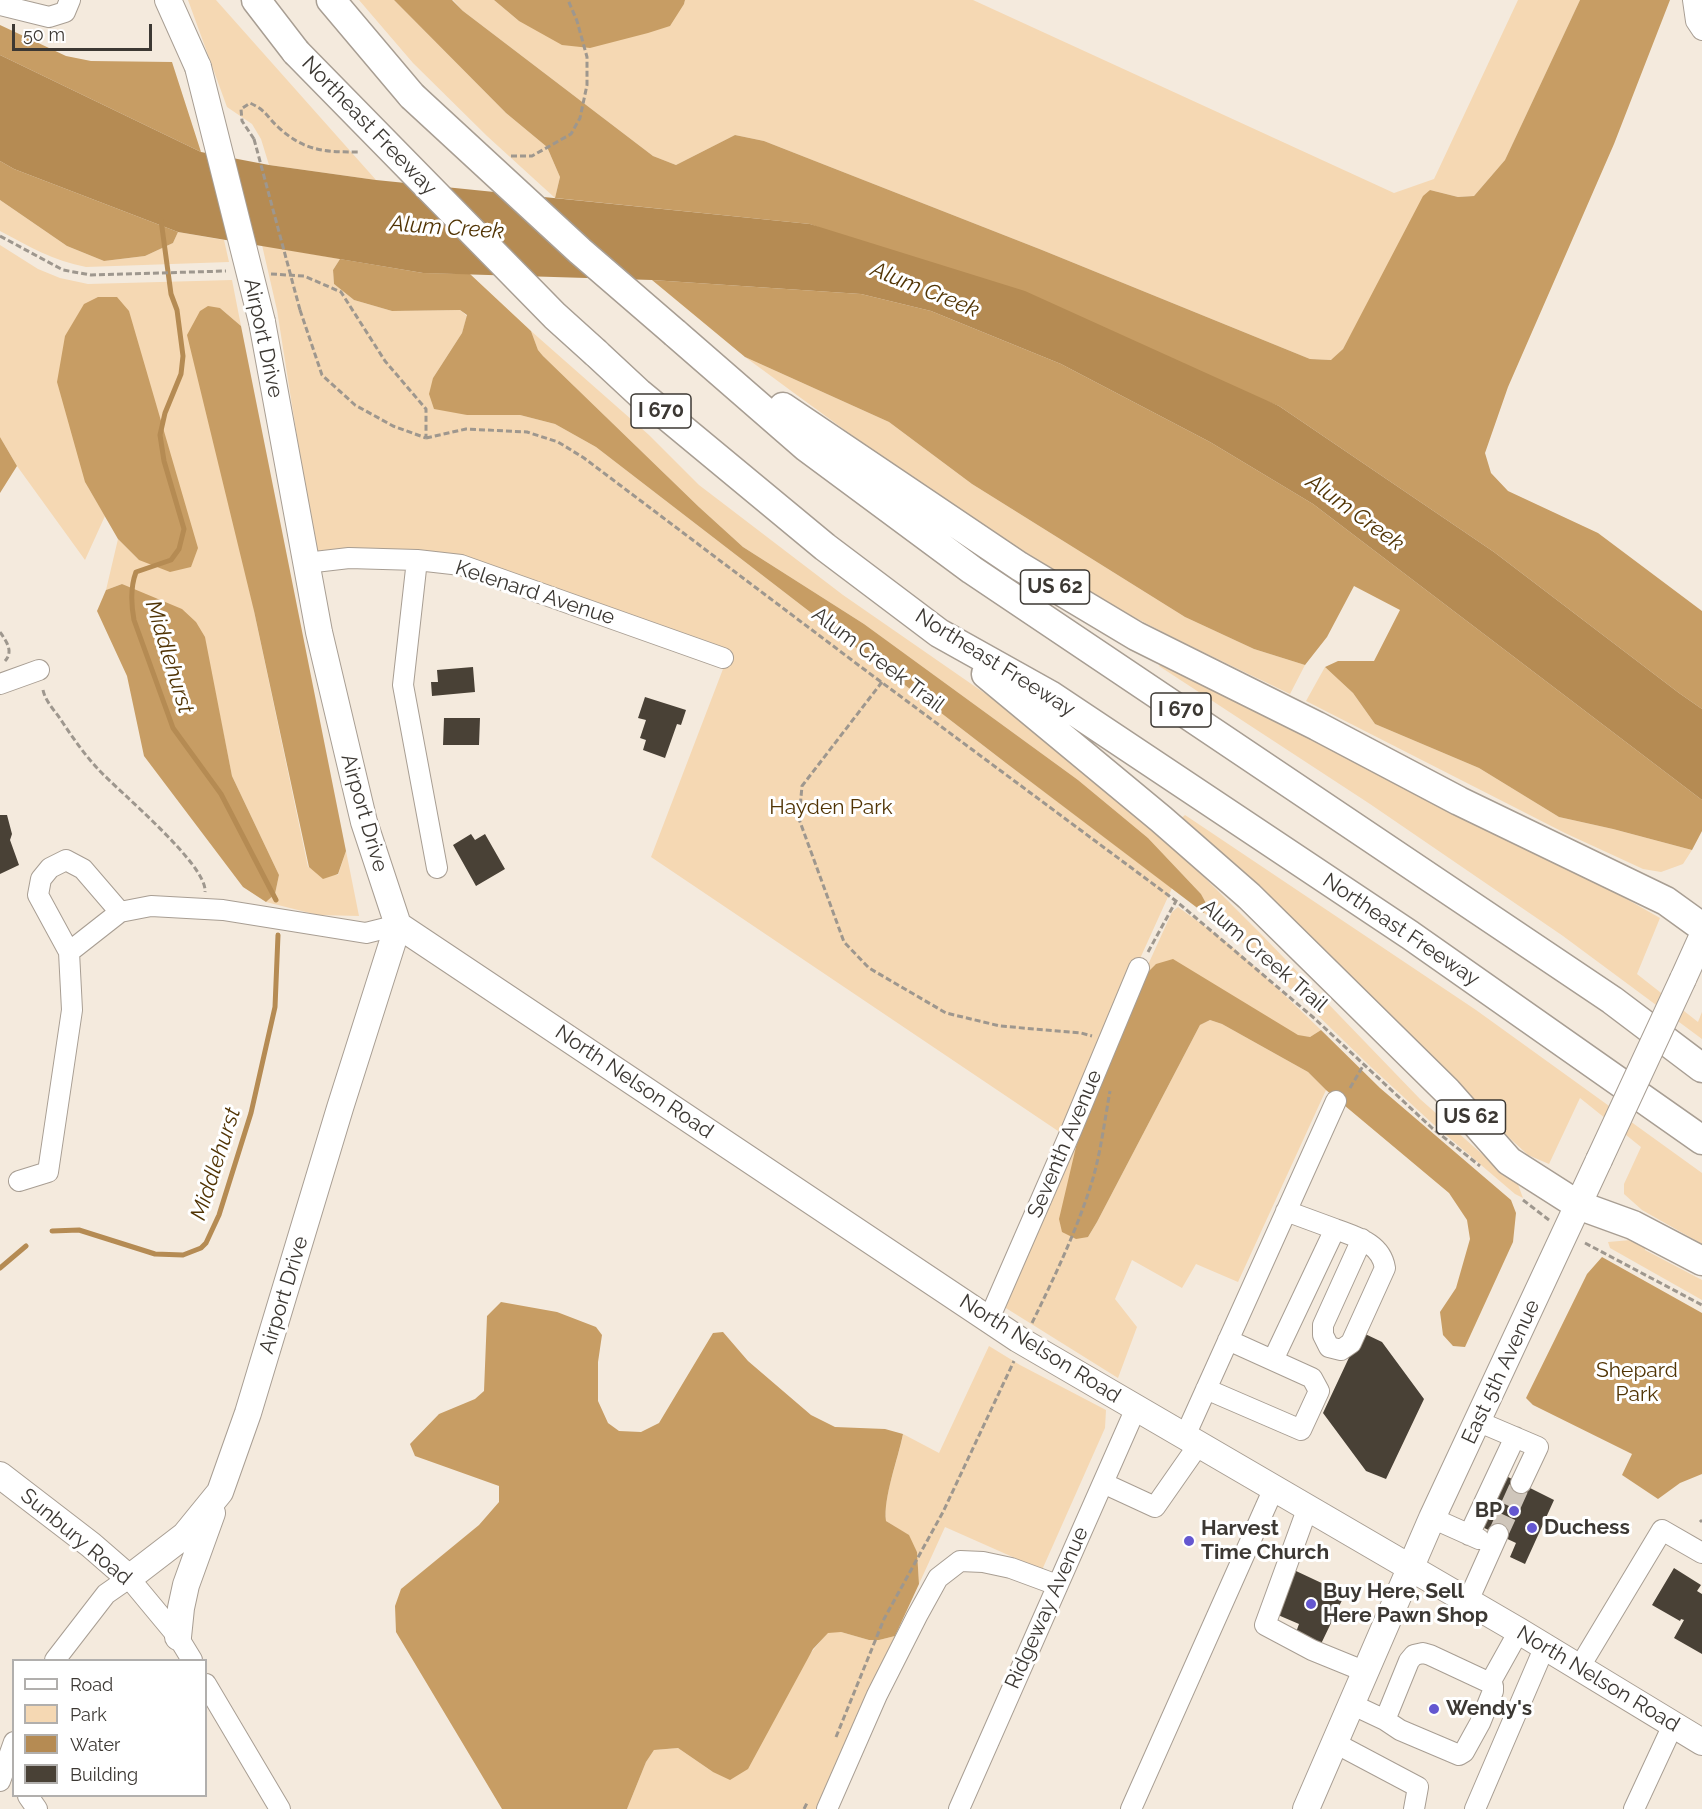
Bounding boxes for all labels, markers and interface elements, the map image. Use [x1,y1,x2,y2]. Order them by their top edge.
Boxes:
scale bar [15,12,154,50]
text: 50 m [23,24,65,45]
street label: Northeast Freeway [296,51,442,201]
water label: Alum Creek [389,211,505,245]
water label: Alum Creek [867,256,983,324]
street label: Airport Drive [238,276,288,400]
road number: I 670 [631,394,691,428]
water label: Alum Creek [1301,469,1409,557]
street label: Kelenard Avenue [452,555,618,631]
road number: US 62 [1020,570,1090,604]
water label: Middlehurst [139,597,199,717]
street label: Alum Creek Trail [807,602,949,718]
street label: Northeast Freeway [910,604,1080,722]
road number: I 670 [1151,693,1211,727]
street label: Airport Drive [335,751,393,875]
park label: Hayden Park [769,795,893,821]
street label: Northeast Freeway [1318,868,1484,992]
street label: Alum Creek Trail [1196,894,1332,1018]
street label: North Nelson Road [550,1020,718,1144]
street label: Seventh Avenue [1022,1066,1108,1222]
road number: US 62 [1436,1100,1506,1134]
water label: Middlehurst [185,1104,247,1224]
street label: Airport Drive [254,1233,314,1357]
street label: North Nelson Road [955,1289,1125,1409]
street label: East 5th Avenue [1457,1296,1545,1448]
park label: Shepard Park [1596,1358,1678,1408]
street label: Sunbury Road [15,1483,137,1591]
place label: BP [1475,1498,1502,1524]
marker: BP [1507,1504,1521,1518]
place label: Duchess [1544,1515,1630,1541]
place label: Harvest Time Church [1201,1516,1329,1566]
marker: Duchess [1525,1521,1539,1535]
street label: Ridgeway Avenue [1000,1523,1094,1693]
marker: Harvest Time Church [1182,1534,1196,1548]
place label: Buy Here, Sell Here Pawn Shop [1323,1579,1488,1629]
marker: Buy Here, Sell Here Pawn Shop [1304,1597,1318,1611]
street label: North Nelson Road [1512,1621,1684,1737]
legend [12,1659,207,1797]
text: Road [70,1674,113,1695]
place label: Wendy's [1446,1696,1532,1722]
marker: Wendy's [1427,1702,1441,1716]
text: Park [70,1704,107,1725]
text: Water [70,1734,120,1755]
text: Building [70,1764,138,1785]

